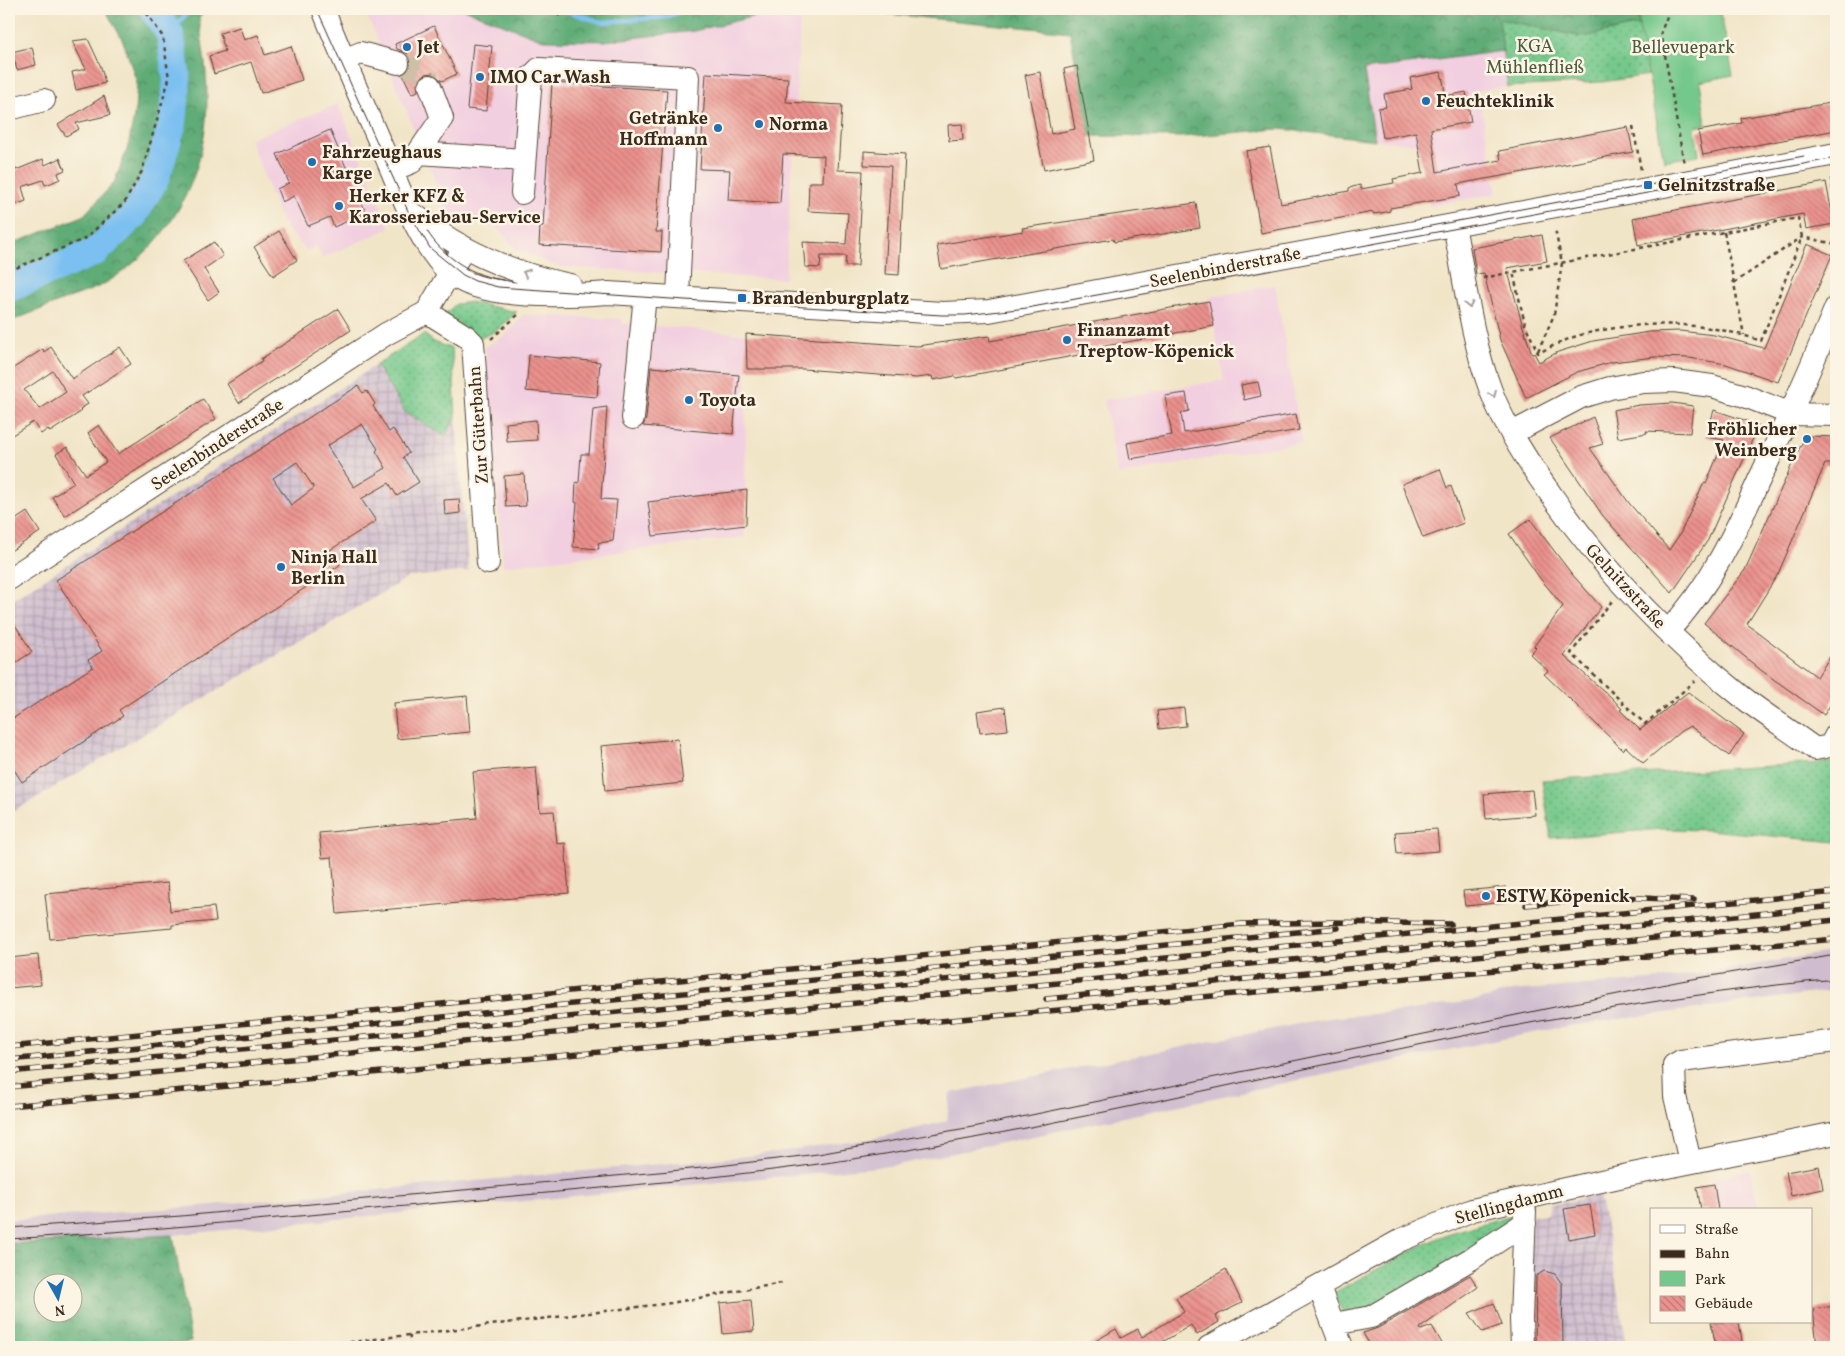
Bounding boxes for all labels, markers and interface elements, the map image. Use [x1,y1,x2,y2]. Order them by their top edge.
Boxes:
park label: KGA Mühlenfließ [1486,35,1584,81]
place label: Jet [416,36,440,61]
park label: Bellevuepark [1631,36,1735,61]
marker: Jet [401,41,413,53]
place label: IMO Car Wash [490,66,611,91]
marker: IMO Car Wash [474,71,486,83]
place label: Feuchteklinik [1436,90,1554,115]
marker: Feuchteklinik [1420,95,1432,107]
place label: Getränke Hoffmann [619,107,708,153]
place label: Norma [769,113,828,138]
marker: Norma [753,118,765,130]
marker: Getränke Hoffmann [712,122,724,134]
place label: Fahrzeughaus Karge [322,141,442,187]
marker: Fahrzeughaus Karge [306,156,318,168]
place label: Gelnitzstraße [1658,174,1775,199]
marker: Gelnitzstraße [1642,179,1654,191]
place label: Herker KFZ & Karosseriebau-Service [349,185,541,231]
marker: Herker KFZ & Karosseriebau-Service [333,200,345,212]
street label: Seelenbinderstraße [1147,242,1303,295]
one-way arrow [523,269,531,279]
place label: Brandenburgplatz [752,287,909,312]
marker: Brandenburgplatz [736,292,748,304]
one-way arrow [1463,301,1474,310]
place label: Finanzamt Treptow-Köpenick [1077,319,1234,365]
marker: Finanzamt Treptow-Köpenick [1061,334,1073,346]
street label: Zur Güterbahn [463,365,496,485]
place label: Toyota [699,389,756,414]
one-way arrow [1486,389,1497,398]
street label: Seelenbinderstraße [147,393,289,498]
marker: Toyota [683,394,695,406]
place label: Fröhlicher Weinberg [1707,418,1797,464]
marker: Fröhlicher Weinberg [1801,433,1813,445]
street label: Gelnitzstraße [1579,539,1671,635]
place label: Ninja Hall Berlin [291,546,377,592]
marker: Ninja Hall Berlin [275,561,287,573]
place label: ESTW Köpenick [1496,885,1630,910]
marker: ESTW Köpenick [1480,890,1492,902]
street label: Stellingdamm [1452,1179,1567,1232]
legend [1650,1208,1812,1324]
text: Straße [1695,1220,1738,1241]
text: Bahn [1695,1244,1730,1265]
text: Park [1695,1270,1726,1291]
north arrow [32,1274,82,1324]
text: Gebäude [1695,1294,1753,1315]
text: N [53,1299,66,1320]

